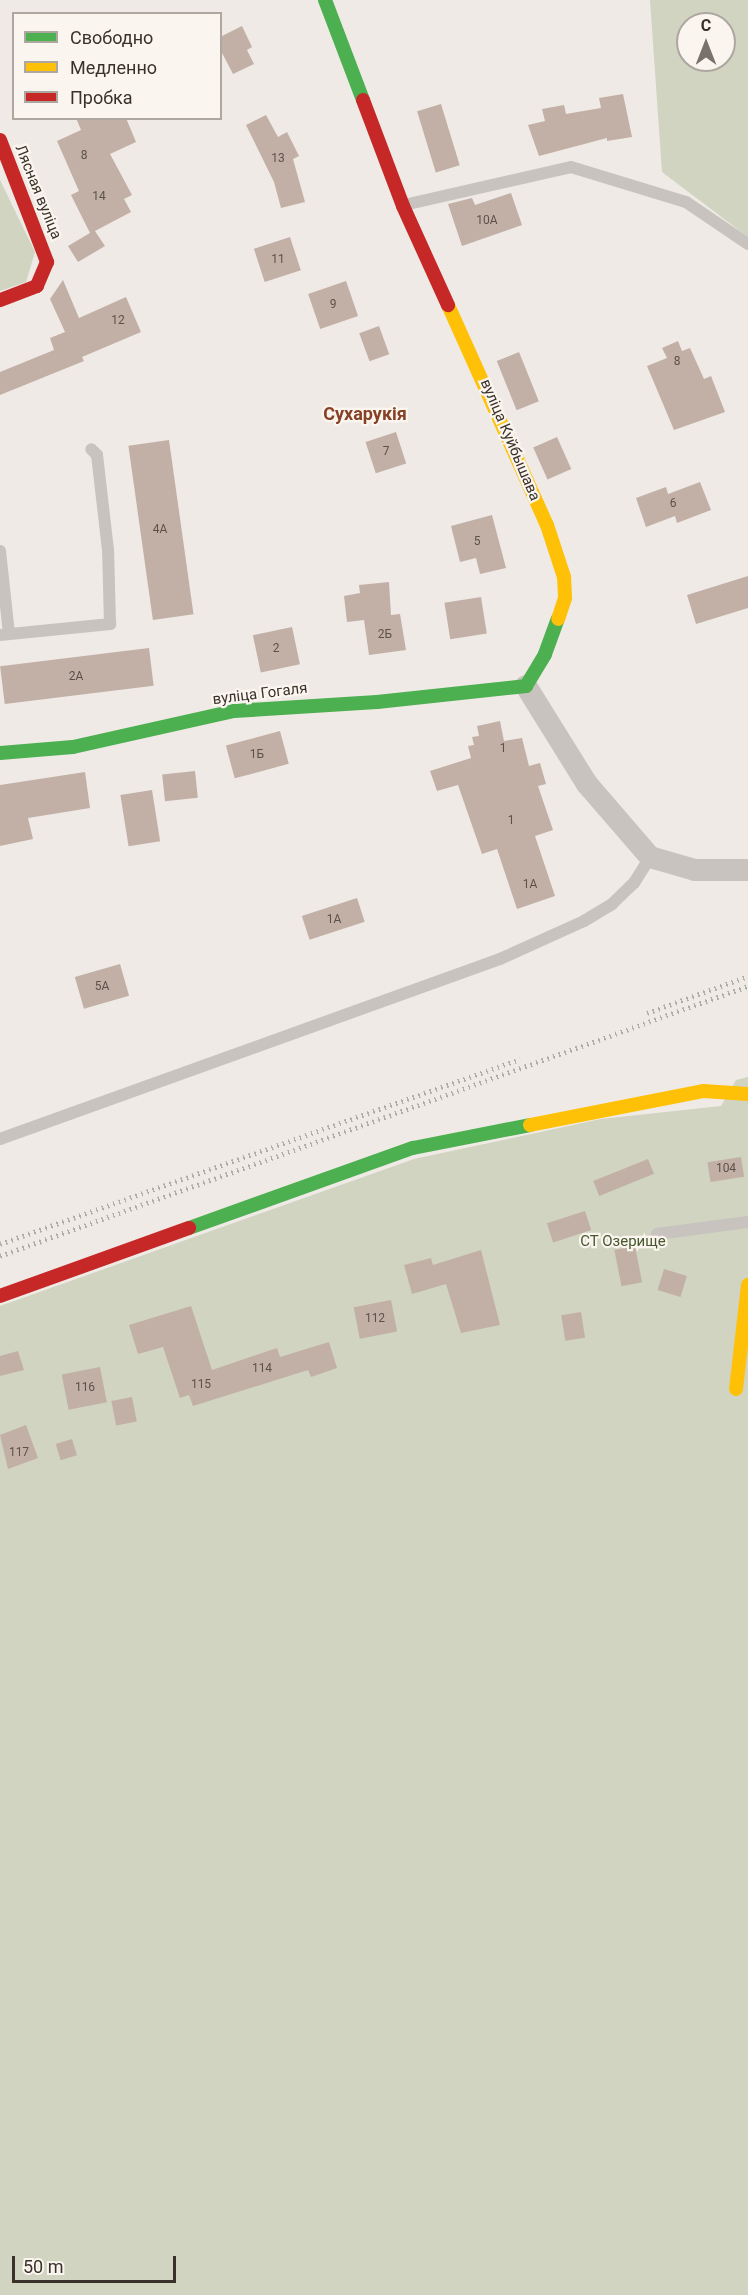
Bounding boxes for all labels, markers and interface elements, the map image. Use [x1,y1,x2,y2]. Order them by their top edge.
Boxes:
legend [12,12,222,120]
north arrow [676,12,736,72]
text: С [701,16,711,35]
text: Свободно [70,27,153,48]
text: Медленно [70,57,157,78]
text: Пробка [70,87,133,108]
street label: Лясная вуліца [11,142,65,242]
house number: 8 [81,149,87,163]
house number: 13 [271,152,285,166]
house number: 14 [92,190,106,204]
house number: 10А [476,214,498,228]
house number: 11 [271,253,285,267]
house number: 9 [330,298,336,312]
house number: 12 [111,314,125,328]
house number: 8 [674,355,680,369]
street label: вуліца Куйбышава [476,376,544,504]
district label: Сухарукія [323,403,407,425]
house number: 7 [383,445,389,459]
house number: 6 [670,497,676,511]
house number: 4А [153,523,167,537]
house number: 5 [474,535,480,549]
house number: 2Б [378,628,392,642]
house number: 2 [273,642,279,656]
house number: 2А [69,670,83,684]
street label: вуліца Гогаля [212,679,308,709]
house number: 1 [500,742,506,756]
house number: 1Б [250,748,264,762]
house number: 1 [508,814,514,828]
house number: 1А [523,878,537,892]
house number: 1А [327,913,341,927]
house number: 5А [95,980,109,994]
house number: 104 [716,1162,736,1176]
park label: СТ Озерище [580,1233,666,1251]
house number: 112 [365,1312,385,1326]
house number: 114 [252,1362,272,1376]
house number: 115 [191,1378,211,1392]
house number: 116 [75,1381,95,1395]
house number: 117 [9,1446,29,1460]
scale bar [15,2244,178,2282]
text: 50 m [23,2256,63,2277]

